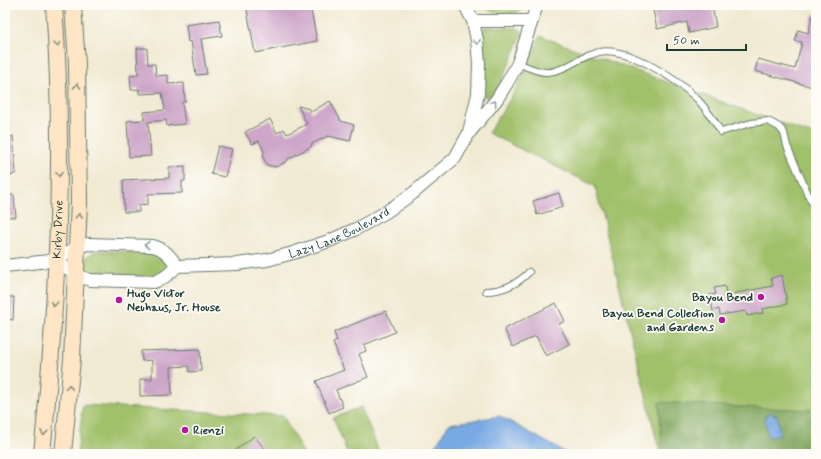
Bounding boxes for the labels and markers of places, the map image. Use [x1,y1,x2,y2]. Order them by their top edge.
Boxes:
place label: Hugo Victor Neuhaus, Jr. House [127,286,221,316]
place label: Bayou Bend [692,290,753,306]
marker: Bayou Bend [756,292,766,302]
marker: Hugo Victor Neuhaus, Jr. House [114,295,124,305]
place label: Bayou Bend Collection and Gardens [602,306,715,336]
marker: Bayou Bend Collection and Gardens [717,315,727,325]
place label: Rienzi [193,423,224,439]
marker: Rienzi [180,425,190,435]

